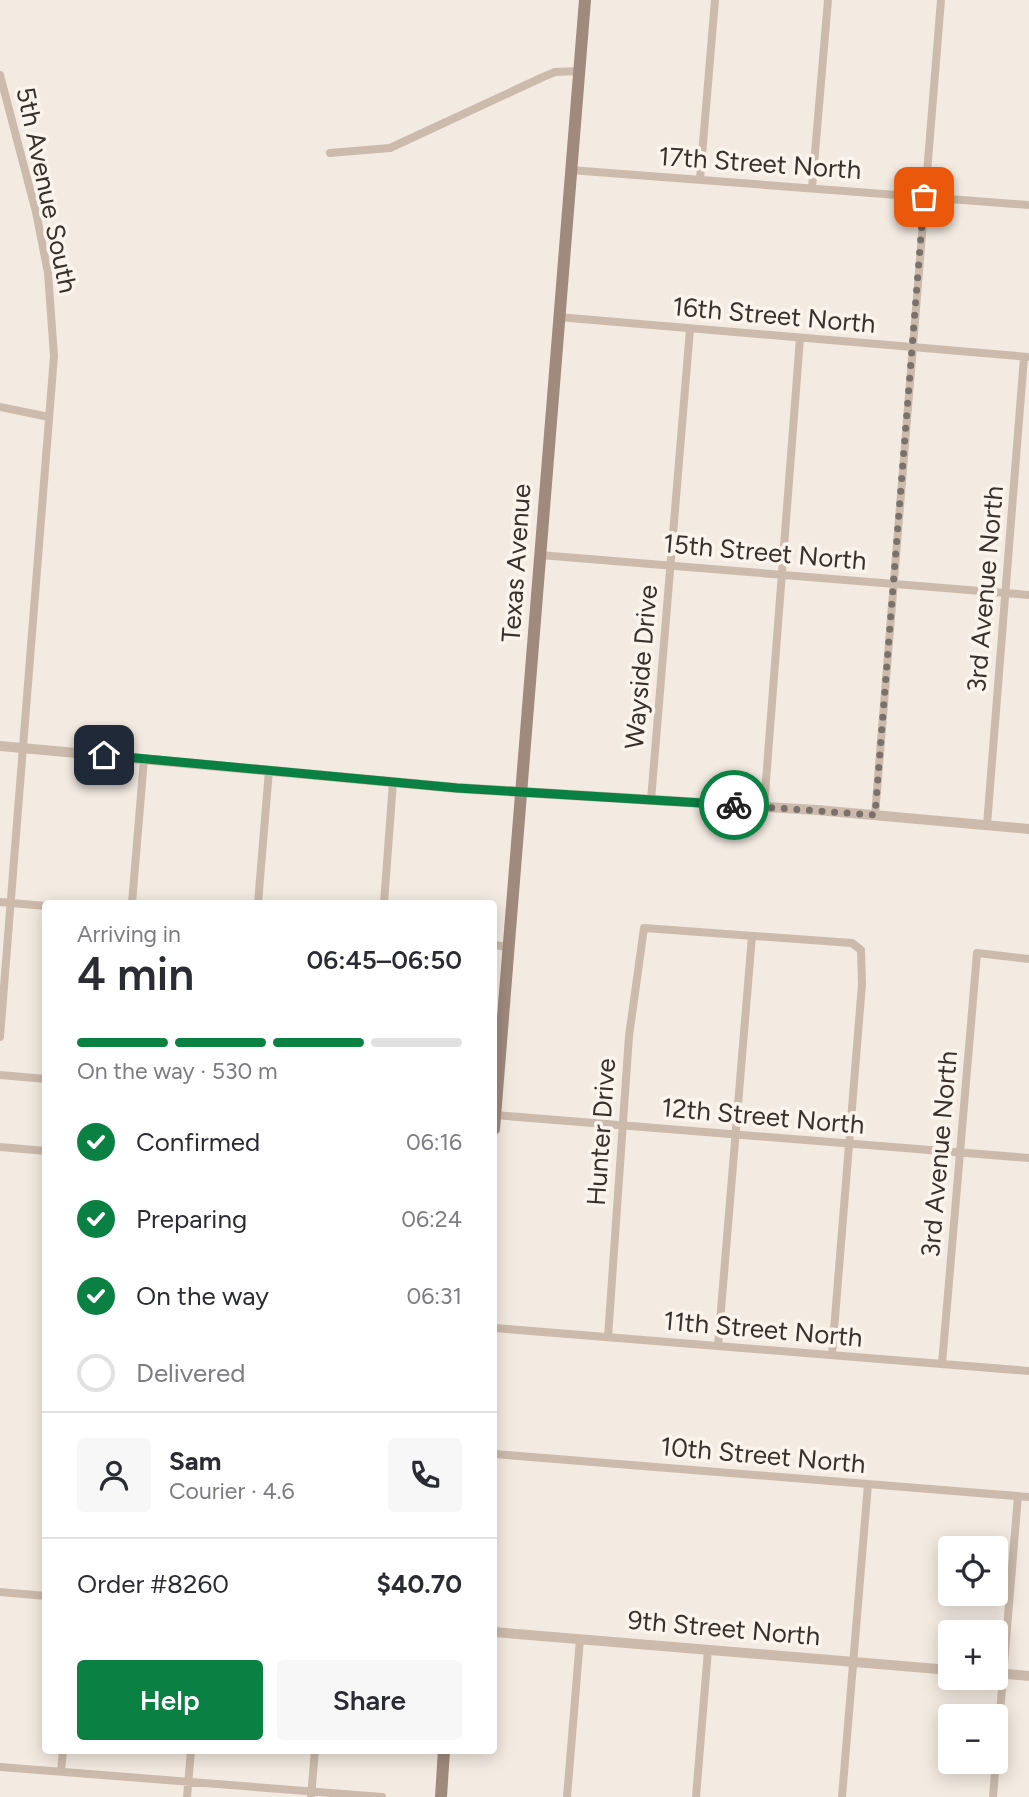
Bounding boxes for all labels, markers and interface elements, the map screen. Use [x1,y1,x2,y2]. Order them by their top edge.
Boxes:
street label: 5th Avenue South [10,84,84,296]
street label: 17th Street North [658,140,862,186]
pin [894,167,954,227]
icon: bag [905,178,943,216]
street label: 16th Street North [671,290,877,340]
street label: Texas Avenue [495,483,537,643]
street label: 3rd Avenue North [960,484,1010,694]
street label: 15th Street North [662,527,868,577]
street label: Wayside Drive [618,584,664,750]
pin [74,725,134,785]
icon: home [85,736,123,774]
courier [699,770,769,840]
icon: bike [715,786,753,824]
text: Arriving in [77,920,181,948]
text: 06:45–06:50 [306,944,462,976]
text: 4 min [77,946,194,1002]
street label: 3rd Avenue North [914,1049,964,1259]
text: On the way · 530 m [77,1057,278,1085]
street label: Hunter Drive [580,1057,622,1207]
street label: 12th Street North [660,1091,866,1141]
icon: check [77,1123,115,1161]
text: Confirmed [136,1126,260,1158]
text: 06:16 [406,1128,462,1156]
icon: check [77,1200,115,1238]
text: Preparing [136,1203,247,1235]
text: 06:24 [401,1205,462,1233]
icon: check [77,1277,115,1315]
text: On the way [136,1280,269,1312]
text: 06:31 [406,1282,462,1310]
street label: 11th Street North [662,1304,864,1354]
text: Delivered [136,1357,245,1389]
street label: 10th Street North [659,1430,867,1480]
button: person [77,1438,151,1512]
button: phone [388,1438,462,1512]
text: Sam [169,1445,221,1477]
text: Courier · 4.6 [169,1477,295,1505]
map controls [938,1536,1008,1774]
button: locate [938,1536,1008,1606]
text: Order #8260 [77,1568,229,1600]
text: $40.70 [377,1568,462,1600]
street label: 9th Street North [626,1604,822,1652]
button: + [938,1620,1008,1690]
button: Help [77,1660,263,1740]
button: Share [277,1660,462,1740]
button: − [938,1704,1008,1774]

